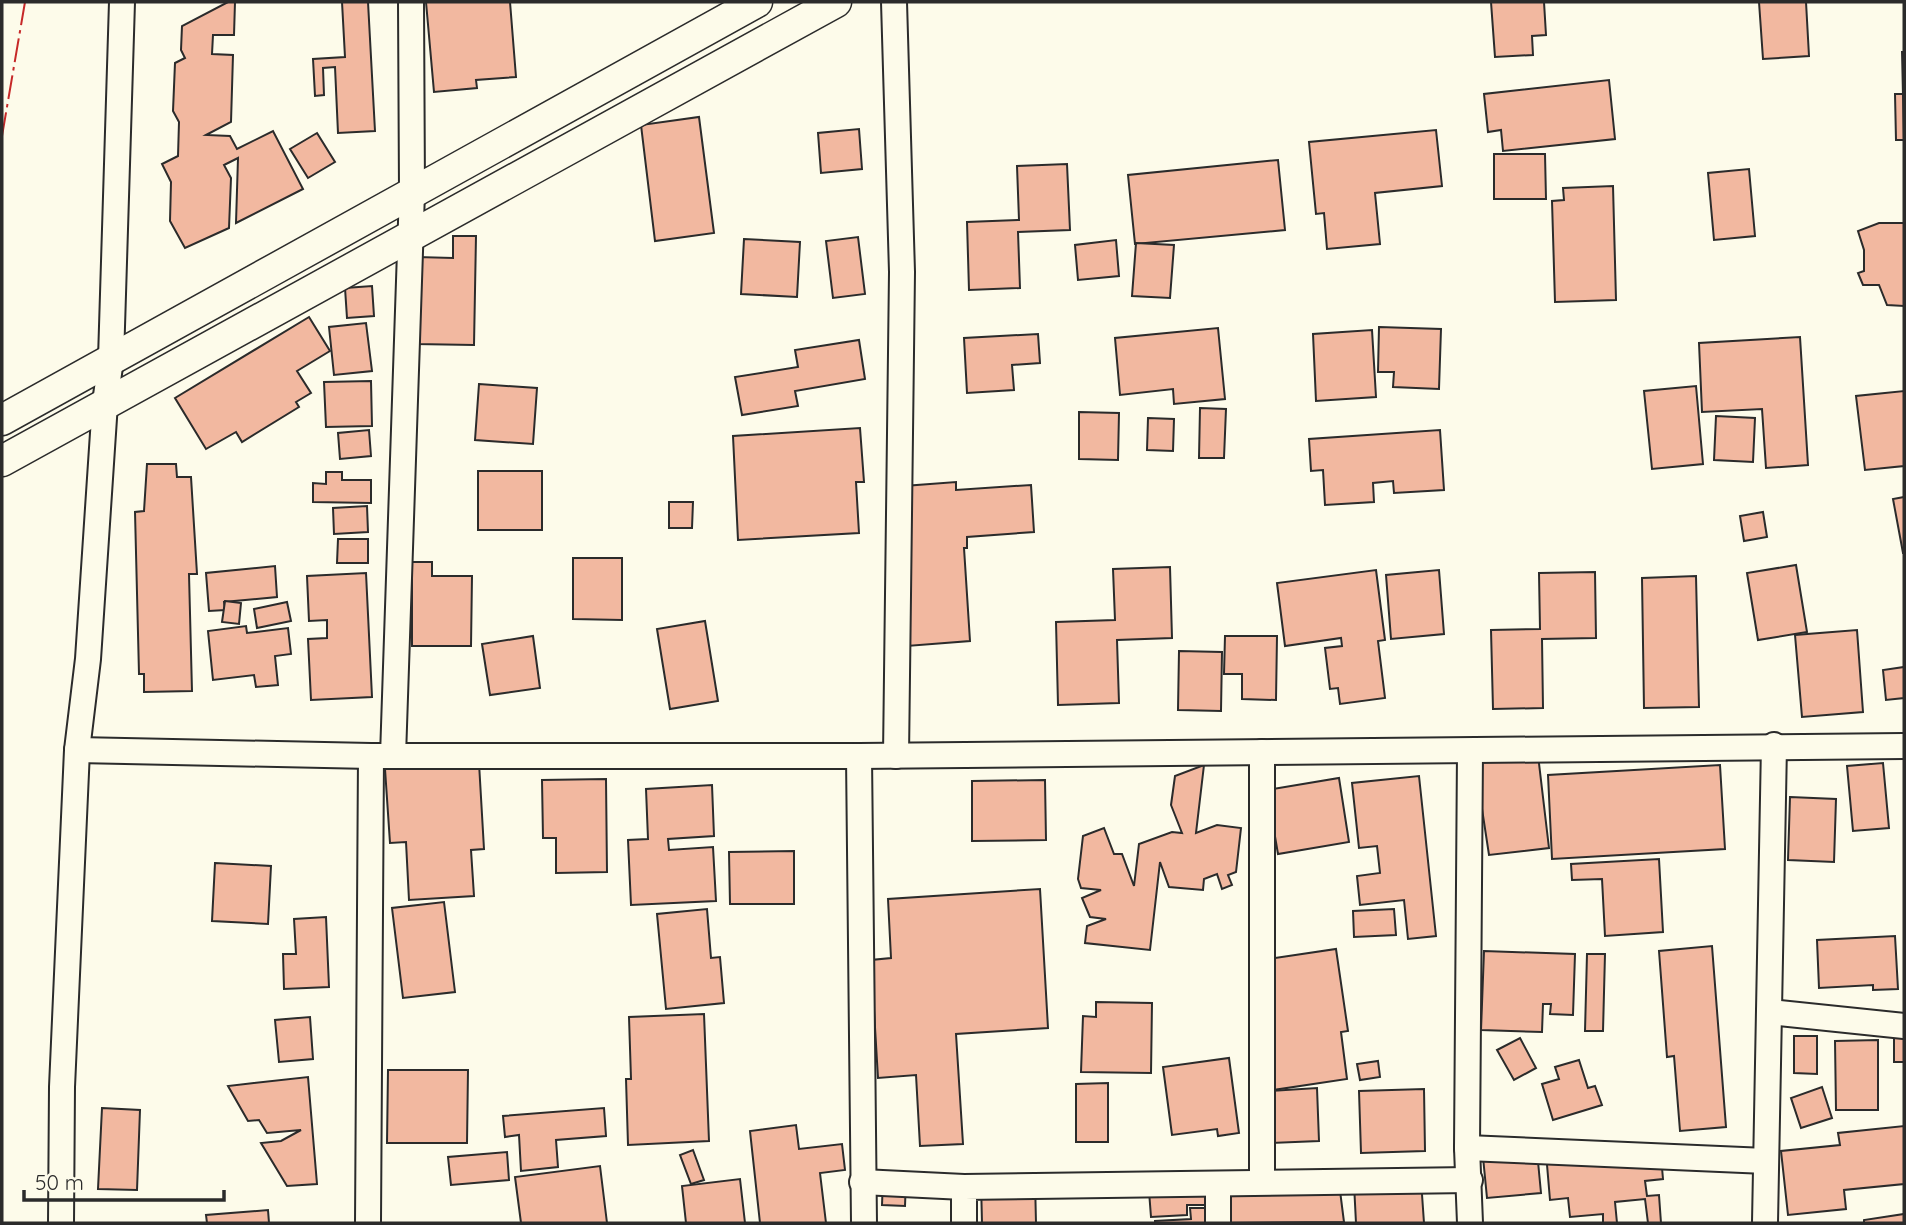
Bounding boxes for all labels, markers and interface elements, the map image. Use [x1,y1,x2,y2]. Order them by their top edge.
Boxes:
scale bar [24,1158,224,1202]
text: 50 m [35,1169,84,1195]

